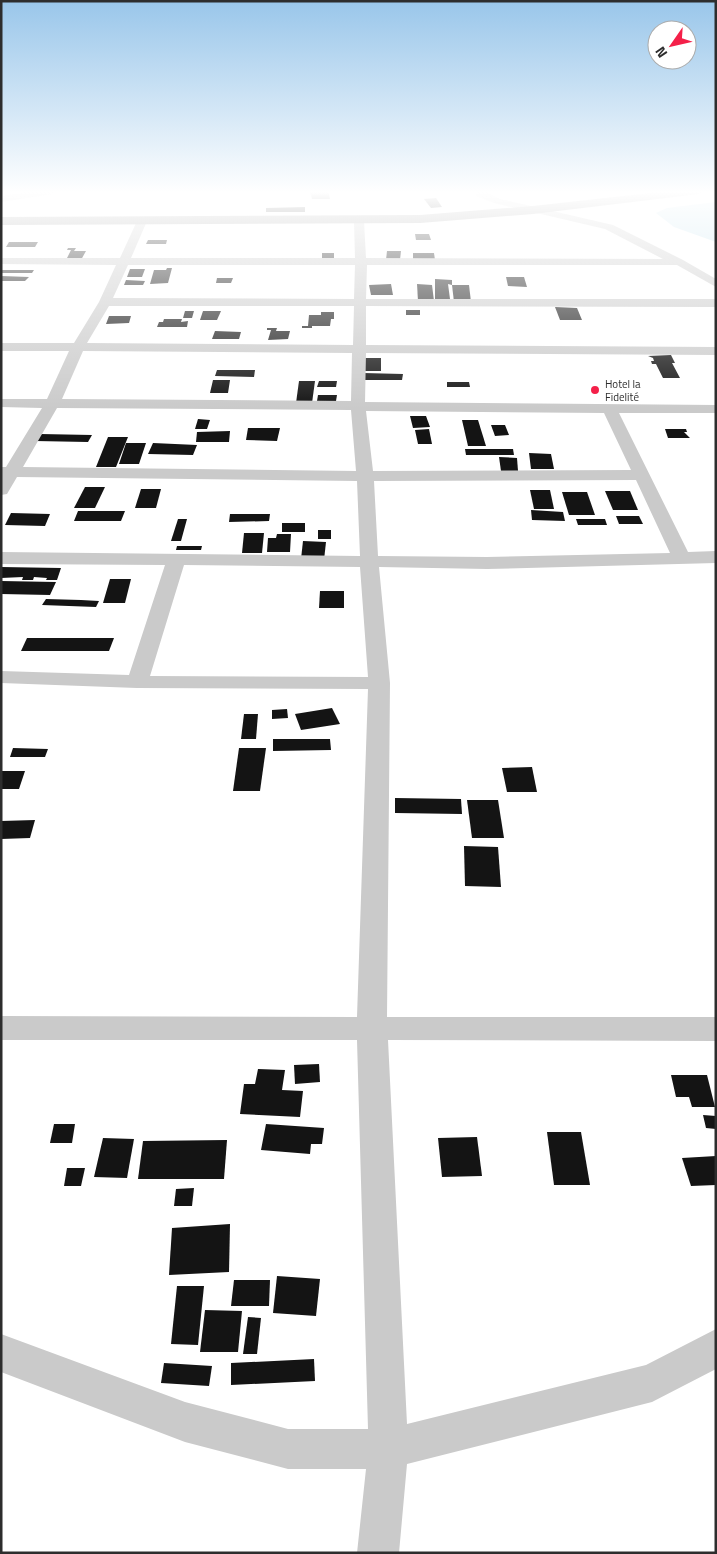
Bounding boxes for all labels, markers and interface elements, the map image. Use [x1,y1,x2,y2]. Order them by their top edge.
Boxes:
north arrow [647,20,697,70]
text: N [649,43,672,62]
place label: Hotel la Fidelité [605,376,641,405]
marker: Hotel la Fidelité [589,384,601,396]

